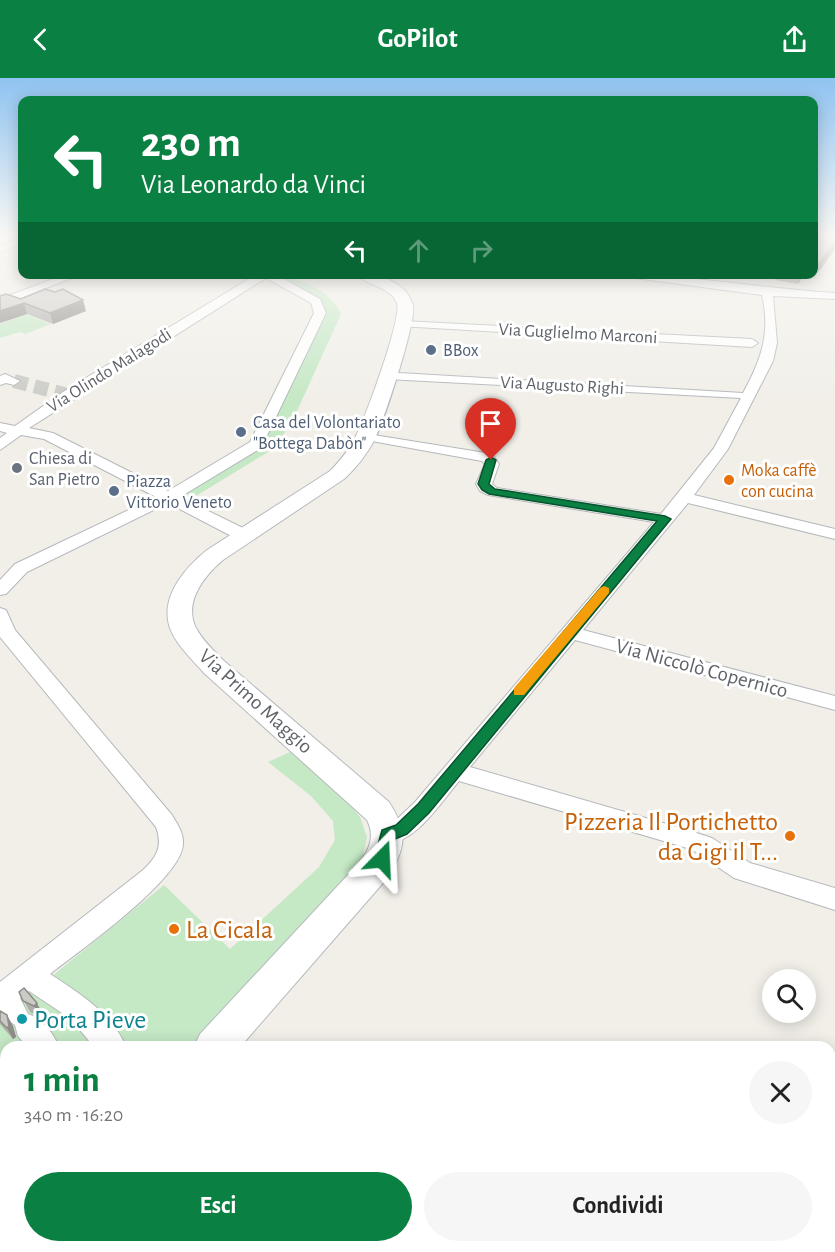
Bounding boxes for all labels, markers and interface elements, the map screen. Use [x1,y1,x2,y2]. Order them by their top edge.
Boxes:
icon: back [24,23,57,56]
icon: share [778,23,811,56]
text: GoPilot [377,25,458,52]
icon: left [42,120,120,198]
text: 230 m [141,122,241,164]
text: Via Leonardo da Vinci [141,171,366,198]
icon: left [339,234,372,267]
icon: ahead [402,234,435,267]
icon: right [465,234,498,267]
street label: Via Guglielmo Marconi [498,321,658,347]
street label: Via Olindo Malagodi [44,325,175,416]
place label: BBox [443,342,479,360]
marker: BBox [424,343,438,357]
street label: Via Augusto Righi [500,374,624,398]
pin [465,398,516,460]
icon: arrive [474,407,507,440]
place label: Casa del Volontariato "Bottega Dabòn" [253,414,401,453]
marker: Casa del Volontariato "Bottega Dabòn" [234,425,248,439]
place label: Chiesa di San Pietro [29,450,100,489]
marker: Chiesa di San Pietro [10,461,24,475]
place label: Moka caffè con cucina [741,462,817,501]
place label: Piazza Vittorio Veneto [126,473,232,512]
marker: Moka caffè con cucina [722,473,736,487]
marker: Piazza Vittorio Veneto [107,484,121,498]
street label: Via Niccolò Copernico [614,635,790,702]
street label: Via Primo Maggio [195,645,317,758]
place label: Pizzeria Il Portichetto da Gigi il T... [564,809,778,865]
position arrow [350,827,414,891]
marker: Pizzeria Il Portichetto da Gigi il T... [783,829,797,843]
place label: La Cicala [186,917,273,943]
marker: La Cicala [167,922,181,936]
map controls [762,969,816,1023]
button: search [762,969,816,1023]
place label: Porta Pieve [34,1007,146,1033]
marker: Porta Pieve [15,1012,29,1026]
button: close [749,1061,812,1124]
text: 1 min [24,1062,100,1098]
text: 340 m · 16:20 [24,1105,123,1125]
button: Esci [24,1172,412,1241]
button: Condividi [424,1172,812,1241]

